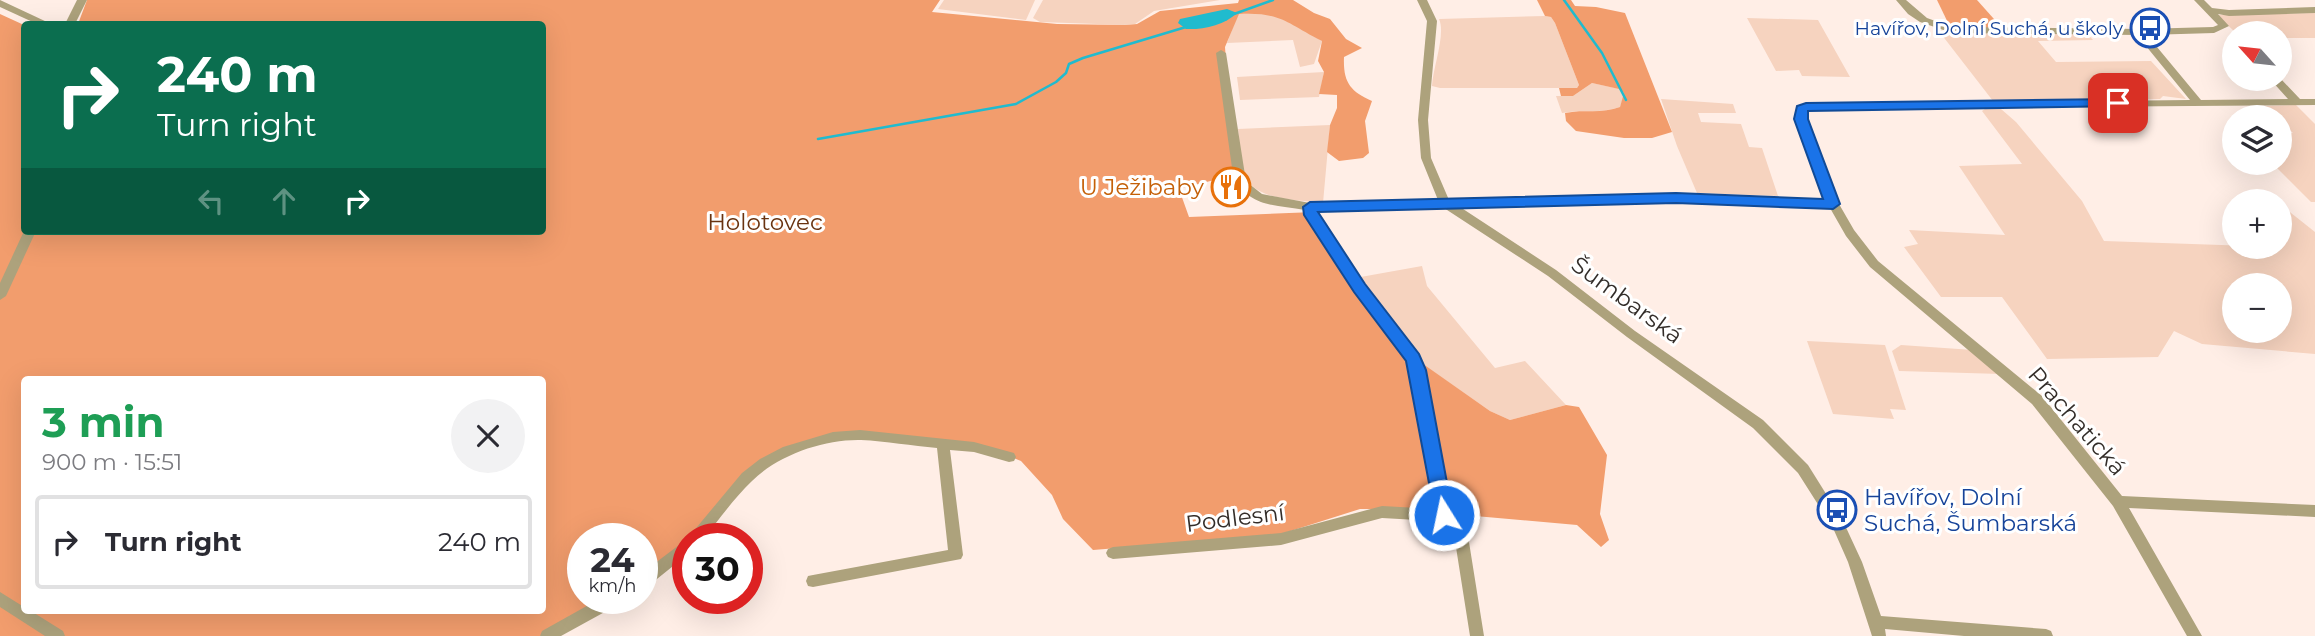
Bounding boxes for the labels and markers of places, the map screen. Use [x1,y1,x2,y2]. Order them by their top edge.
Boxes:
bus stop icon: Havířov, Dolní Suchá, u školy [2129,7,2171,49]
place label: Havířov, Dolní Suchá, u školy [1855,17,2124,40]
pin [2088,73,2148,133]
restaurant icon: U Ježibaby [1210,166,1252,208]
place label: U Ježibaby [1080,173,1205,201]
place label: Havířov, Dolní Suchá, Šumbarská [1864,483,2077,537]
bus stop icon: Havířov, Dolní Suchá, Šumbarská [1816,489,1858,531]

